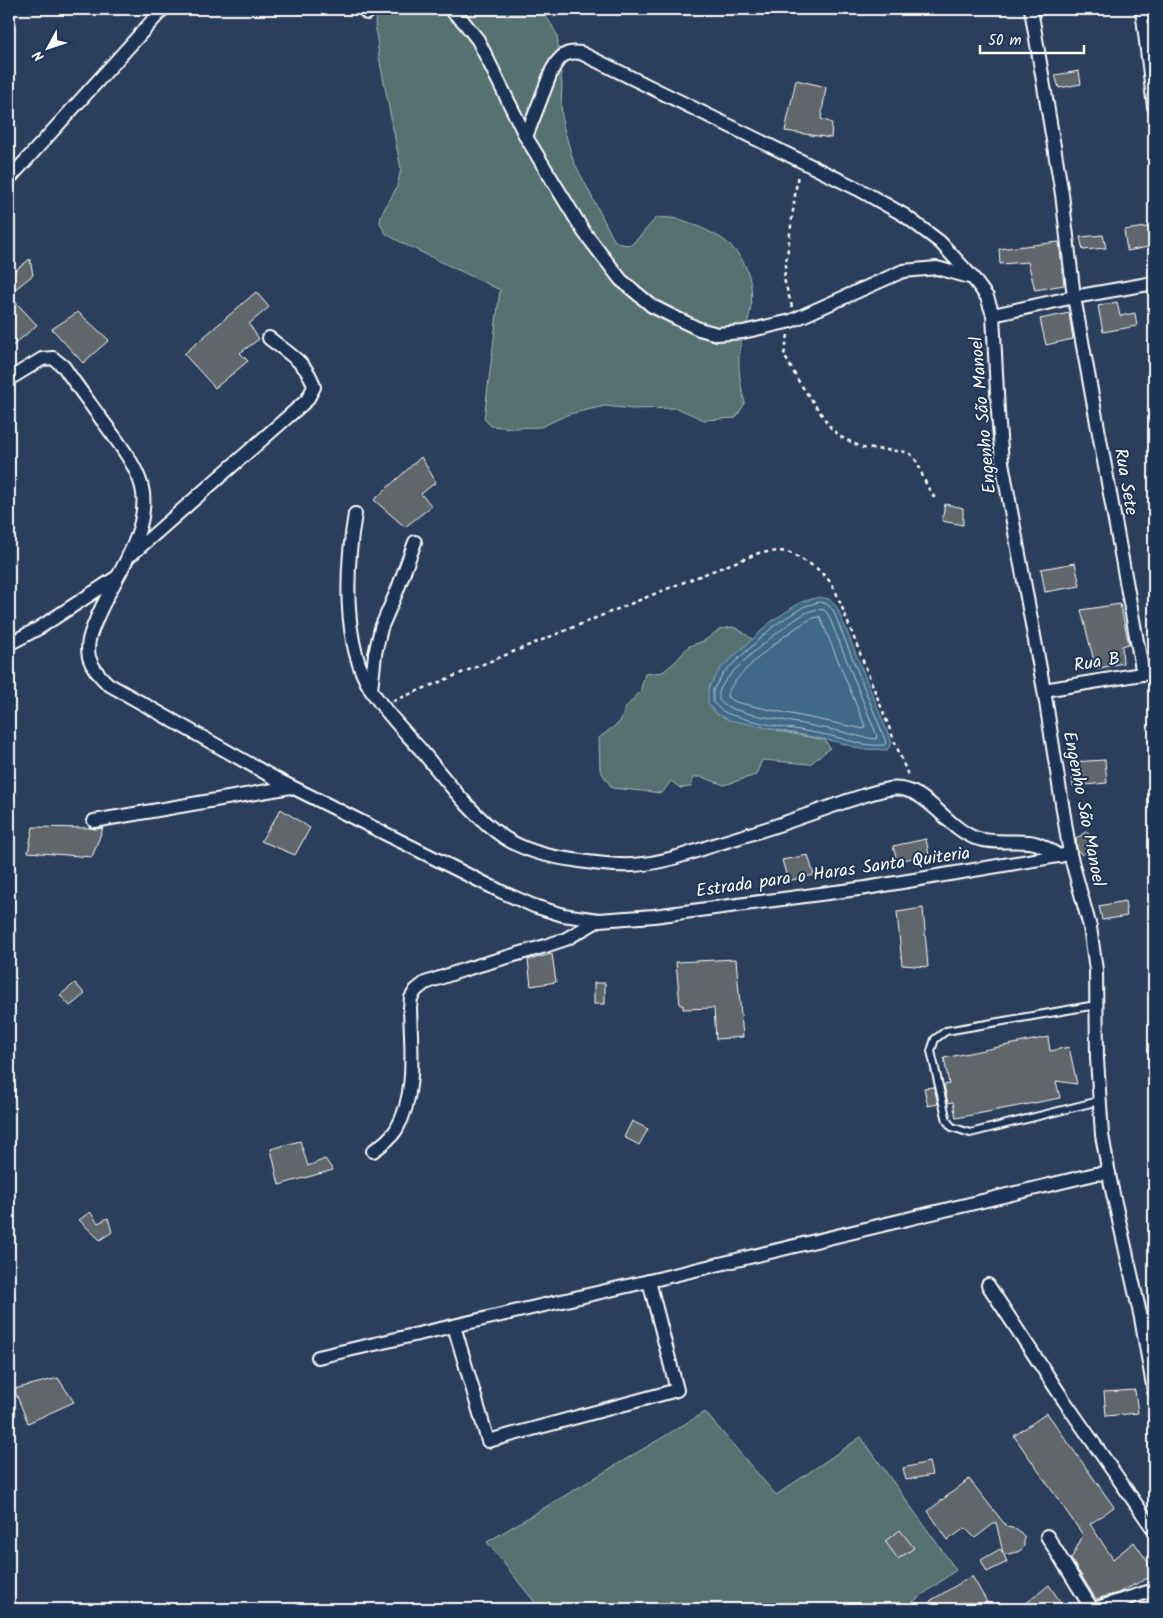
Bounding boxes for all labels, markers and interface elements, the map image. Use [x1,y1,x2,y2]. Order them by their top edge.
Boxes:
north arrow [22,22,72,72]
scale bar [980,22,1084,54]
text: 50 m [988,29,1022,53]
text: N [27,45,50,66]
street label: Engenho São Manoel [963,335,1005,495]
street label: Rua Sete [1105,446,1145,518]
street label: Rua B [1072,645,1122,681]
street label: Engenho São Manoel [1054,729,1112,890]
street label: Estrada para o Haras Santa Quiteria [694,839,972,907]

